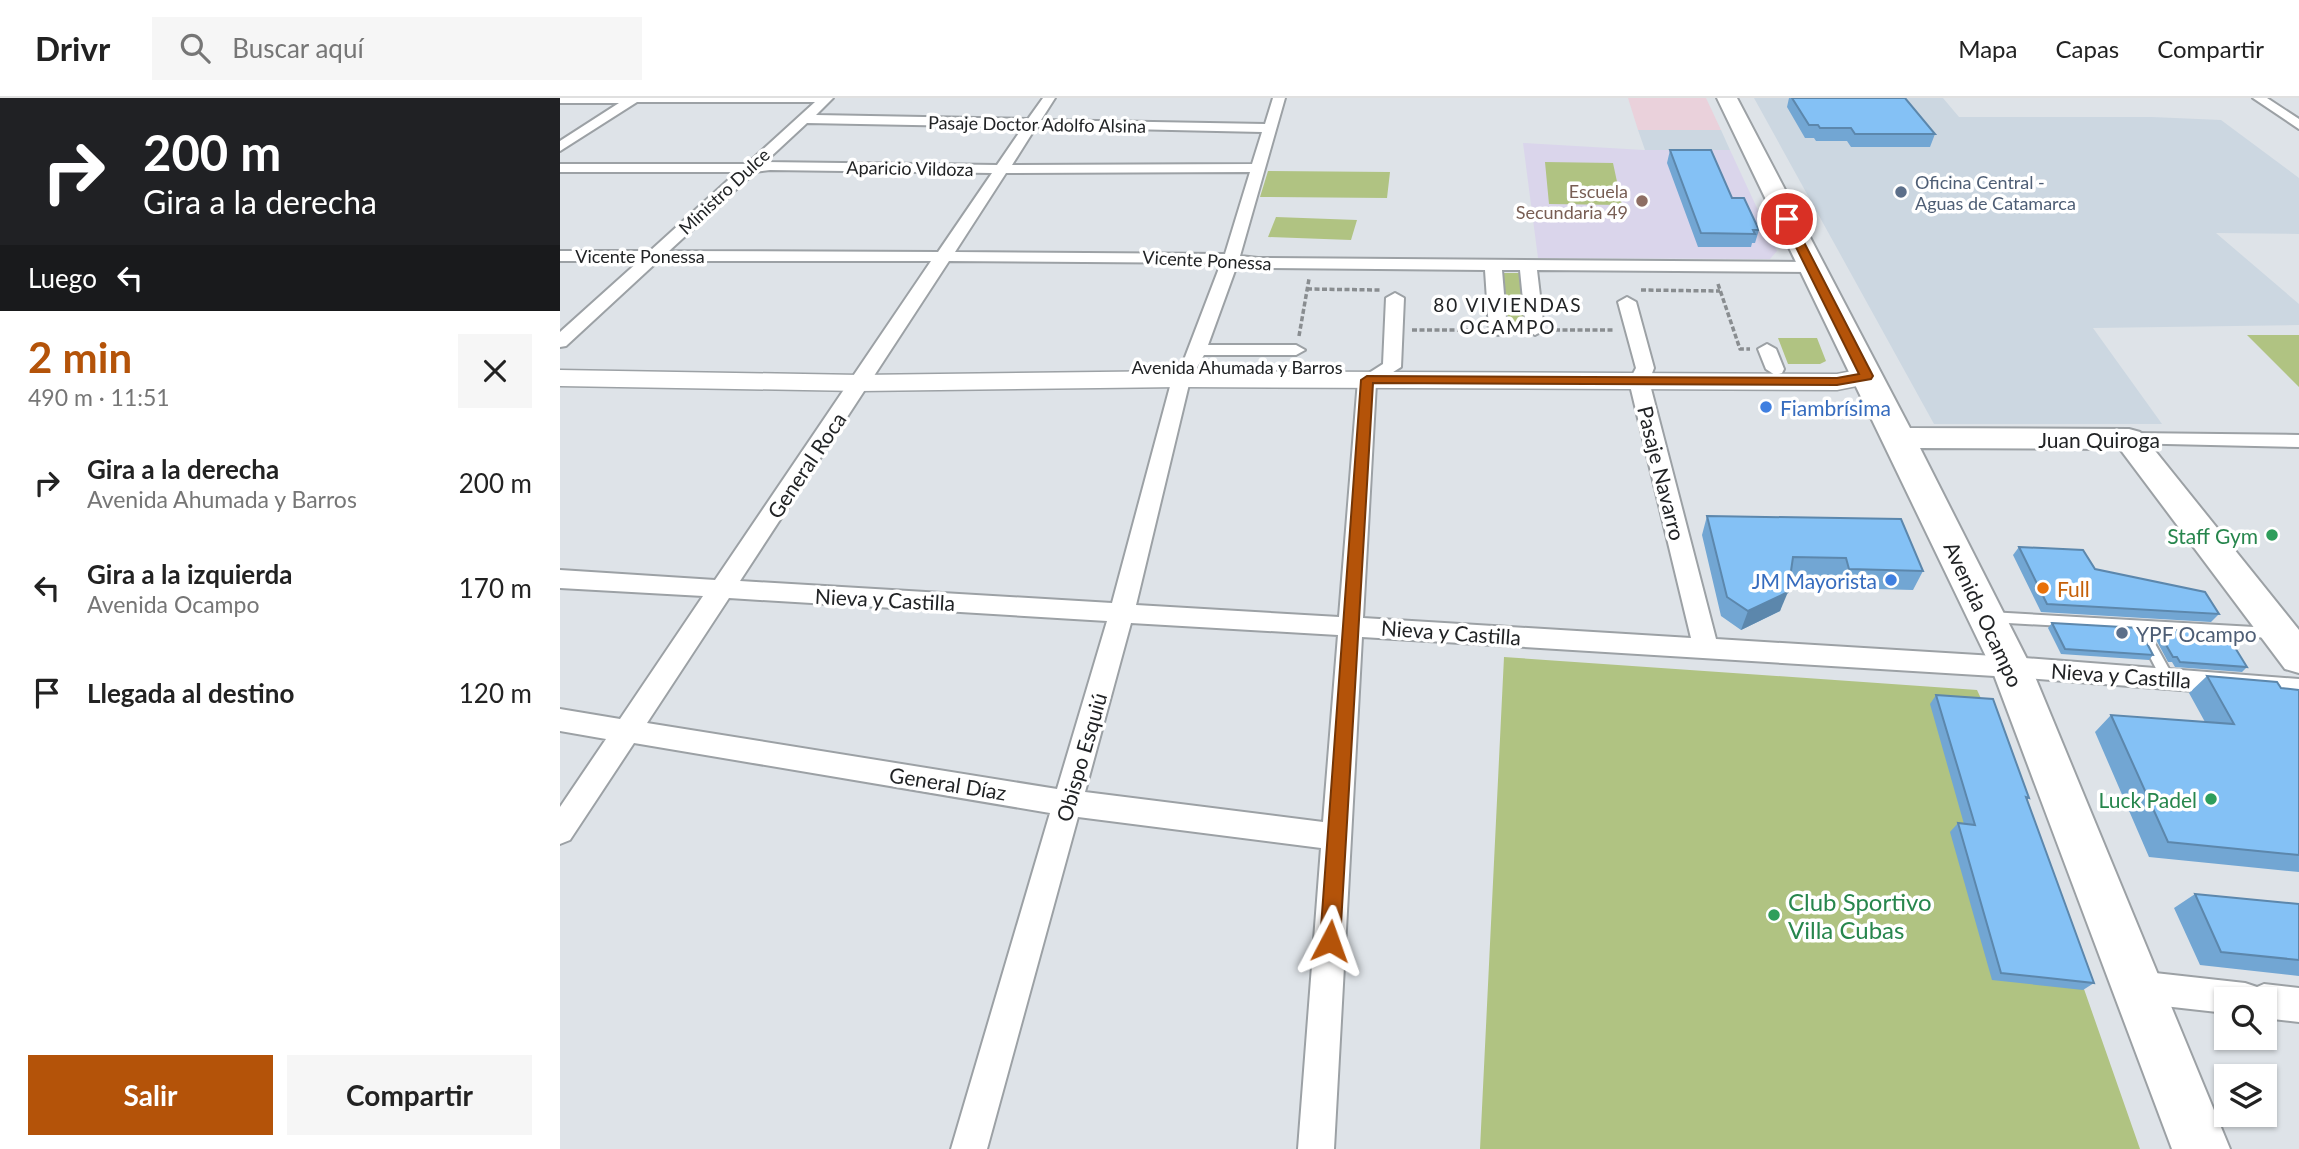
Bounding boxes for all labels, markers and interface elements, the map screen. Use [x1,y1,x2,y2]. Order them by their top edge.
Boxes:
search box [152,17,642,80]
text: Drivr [35,28,110,68]
icon: search [176,29,214,67]
text: Buscar aquí [232,32,364,64]
text: Mapa [1958,34,2017,63]
text: Capas [2055,34,2119,63]
text: Compartir [2157,34,2264,63]
street label: Pasaje Doctor Adolfo Alsina [928,111,1146,137]
text: 200 m [143,123,281,181]
icon: right [28,126,119,217]
street label: Ministro Dulce [674,143,774,239]
street label: Aparicio Vildoza [846,156,974,180]
place label: Oficina Central - Aguas de Catamarca [1915,171,2076,214]
place label: Escuela Secundaria 49 [1516,180,1628,223]
text: Gira a la derecha [143,182,377,221]
marker: Oficina Central - Aguas de Catamarca [1893,184,1909,200]
pin [1757,189,1817,249]
marker: Escuela Secundaria 49 [1634,193,1650,209]
icon: arrive [1768,200,1806,238]
street label: Vicente Ponessa [575,245,705,267]
street label: Vicente Ponessa [1142,246,1272,274]
icon: left [111,259,149,297]
text: Luego [28,262,97,294]
district label: 80 VIVIENDAS OCAMPO [1433,293,1583,338]
text: 2 min [28,332,132,382]
button: close [458,334,532,408]
street label: Avenida Ahumada y Barros [1131,356,1343,378]
text: 490 m · 11:51 [28,383,170,411]
place label: Fiambrísima [1780,395,1891,420]
marker: Fiambrísima [1758,399,1774,415]
street label: Pasaje Navarro [1633,403,1691,543]
street label: General Roca [761,407,851,523]
street label: Juan Quiroga [2038,427,2160,452]
text: Gira a la derecha [87,453,279,485]
icon: right [28,464,66,502]
text: 200 m [459,467,532,499]
text: Avenida Ahumada y Barros [87,485,357,513]
place label: Staff Gym [2167,523,2258,548]
marker: Staff Gym [2264,527,2280,543]
street label: Avenida Ocampo [1939,537,2029,691]
text: Gira a la izquierda [87,558,293,590]
place label: JM Mayorista [1752,568,1877,593]
icon: left [28,569,66,607]
text: 170 m [459,572,532,604]
marker: JM Mayorista [1883,572,1899,588]
place label: Full [2057,576,2090,601]
marker: Full [2035,580,2051,596]
street label: Nieva y Castilla [814,583,956,615]
text: Avenida Ocampo [87,590,259,618]
street label: Nieva y Castilla [1380,615,1522,649]
place label: YPF Ocampo [2136,621,2257,646]
marker: YPF Ocampo [2114,625,2130,641]
street label: Nieva y Castilla [2050,658,2192,692]
icon: arrive [28,674,66,712]
text: Llegada al destino [87,677,294,709]
text: 120 m [459,677,532,709]
street label: Obispo Esquiú [1051,690,1111,824]
street label: General Díaz [888,761,1008,805]
place label: Luck Padel [2099,787,2197,812]
marker: Luck Padel [2203,791,2219,807]
place label: Club Sportivo Villa Cubas [1788,887,1932,944]
position arrow [1293,904,1367,978]
marker: Club Sportivo Villa Cubas [1766,907,1782,923]
map controls [2214,987,2277,1127]
button: search [2214,987,2277,1050]
button: Salir [28,1055,273,1135]
button: Compartir [287,1055,532,1135]
button: layers [2214,1064,2277,1127]

